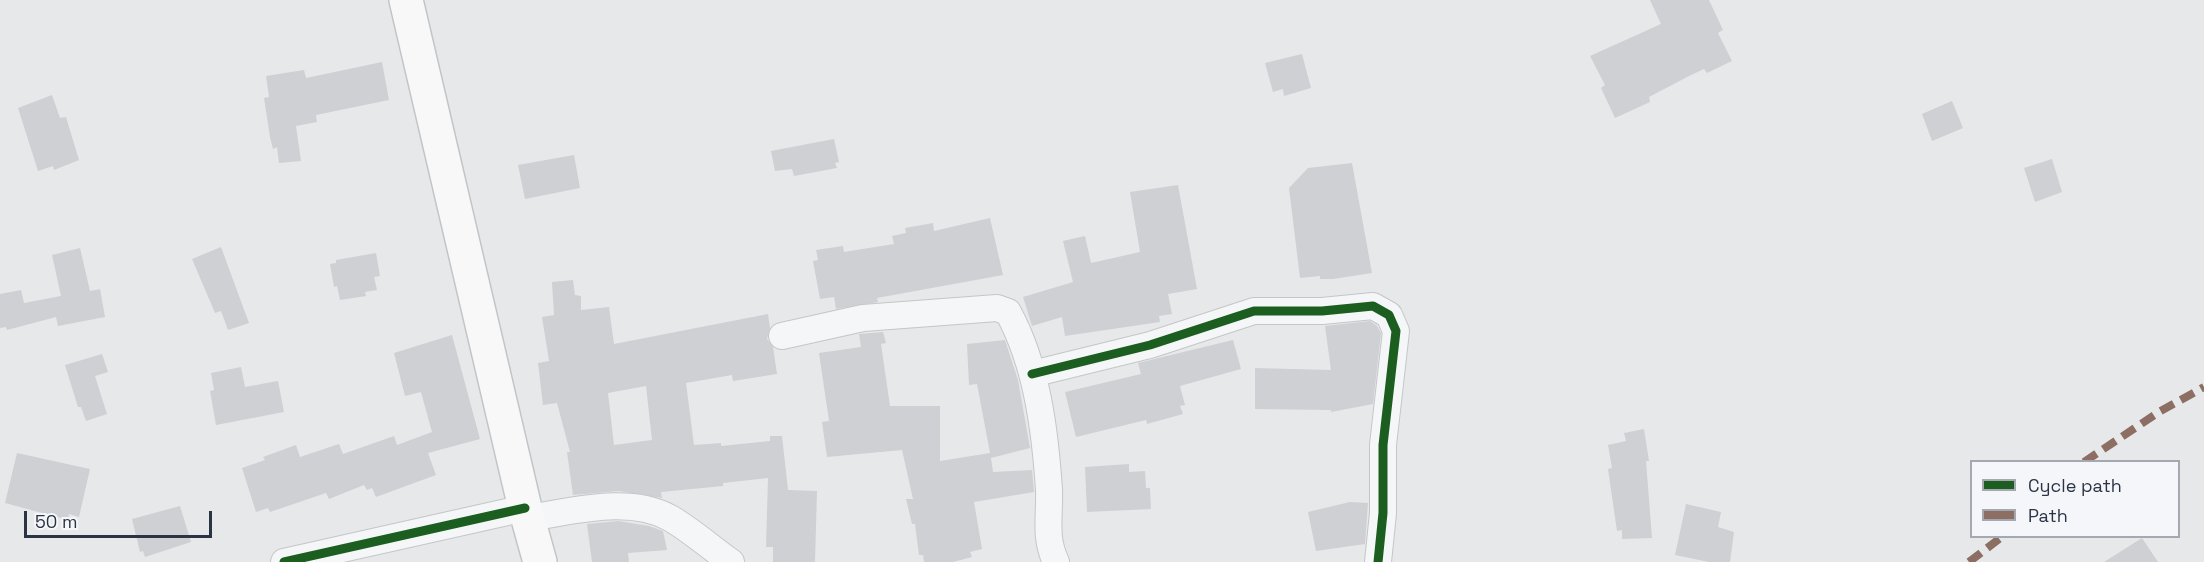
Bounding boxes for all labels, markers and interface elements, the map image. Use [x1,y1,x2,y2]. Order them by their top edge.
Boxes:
legend [1970,460,2180,538]
text: Cycle path [2028,474,2122,497]
scale bar [27,499,214,537]
text: Path [2028,504,2068,527]
text: 50 m [35,510,77,533]

